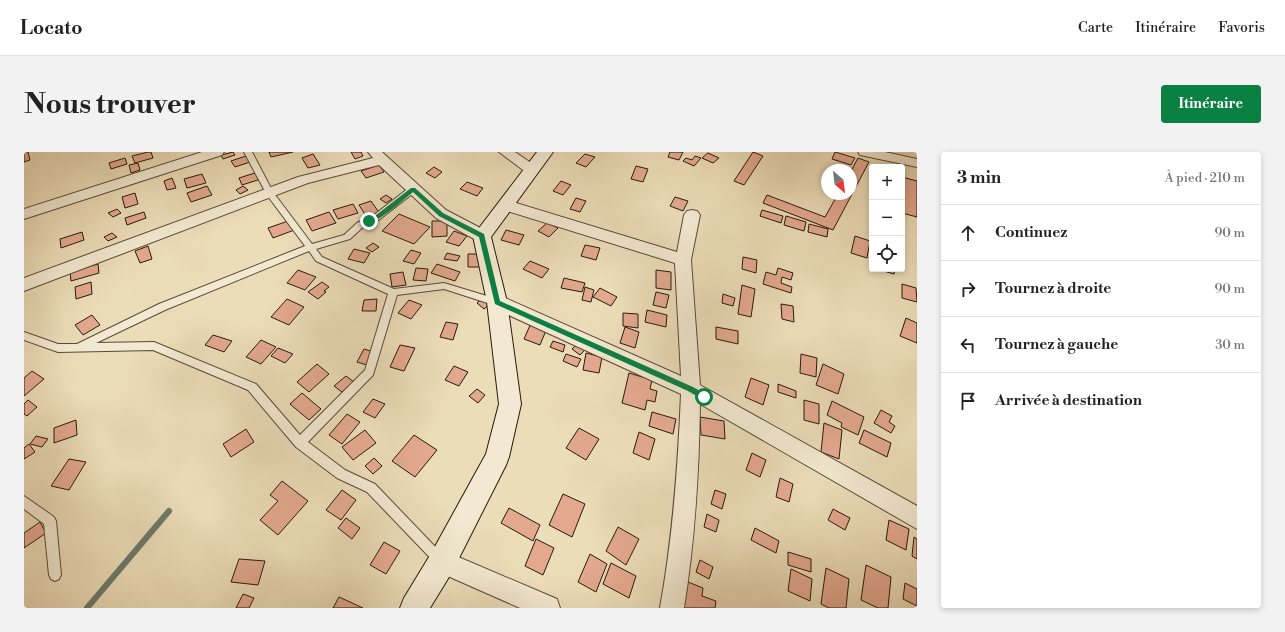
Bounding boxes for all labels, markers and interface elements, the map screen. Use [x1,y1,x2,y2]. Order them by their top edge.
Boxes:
text: Locato [20,16,82,40]
text: Carte [1078,19,1113,37]
text: Itinéraire [1135,19,1196,37]
text: Favoris [1218,19,1265,37]
button: Itinéraire [1161,85,1261,123]
text: Nous trouver [24,87,196,122]
north arrow [821,164,857,200]
map controls [869,164,905,272]
button: + [869,164,905,200]
text: 3 min [957,167,1001,189]
text: À pied · 210 m [1165,170,1245,186]
button: − [869,200,905,236]
route end [360,212,378,230]
icon: ahead [957,222,979,244]
text: Continuez [995,223,1067,242]
text: 90 m [1214,225,1245,241]
button: locate [869,236,905,272]
icon: right [957,278,979,300]
text: Tournez à droite [995,279,1111,298]
text: 90 m [1214,281,1245,297]
icon: left [957,334,979,356]
text: Tournez à gauche [995,335,1118,354]
text: 30 m [1215,337,1245,353]
route start [695,388,713,406]
icon: arrive [957,390,979,412]
text: Arrivée à destination [995,391,1142,410]

